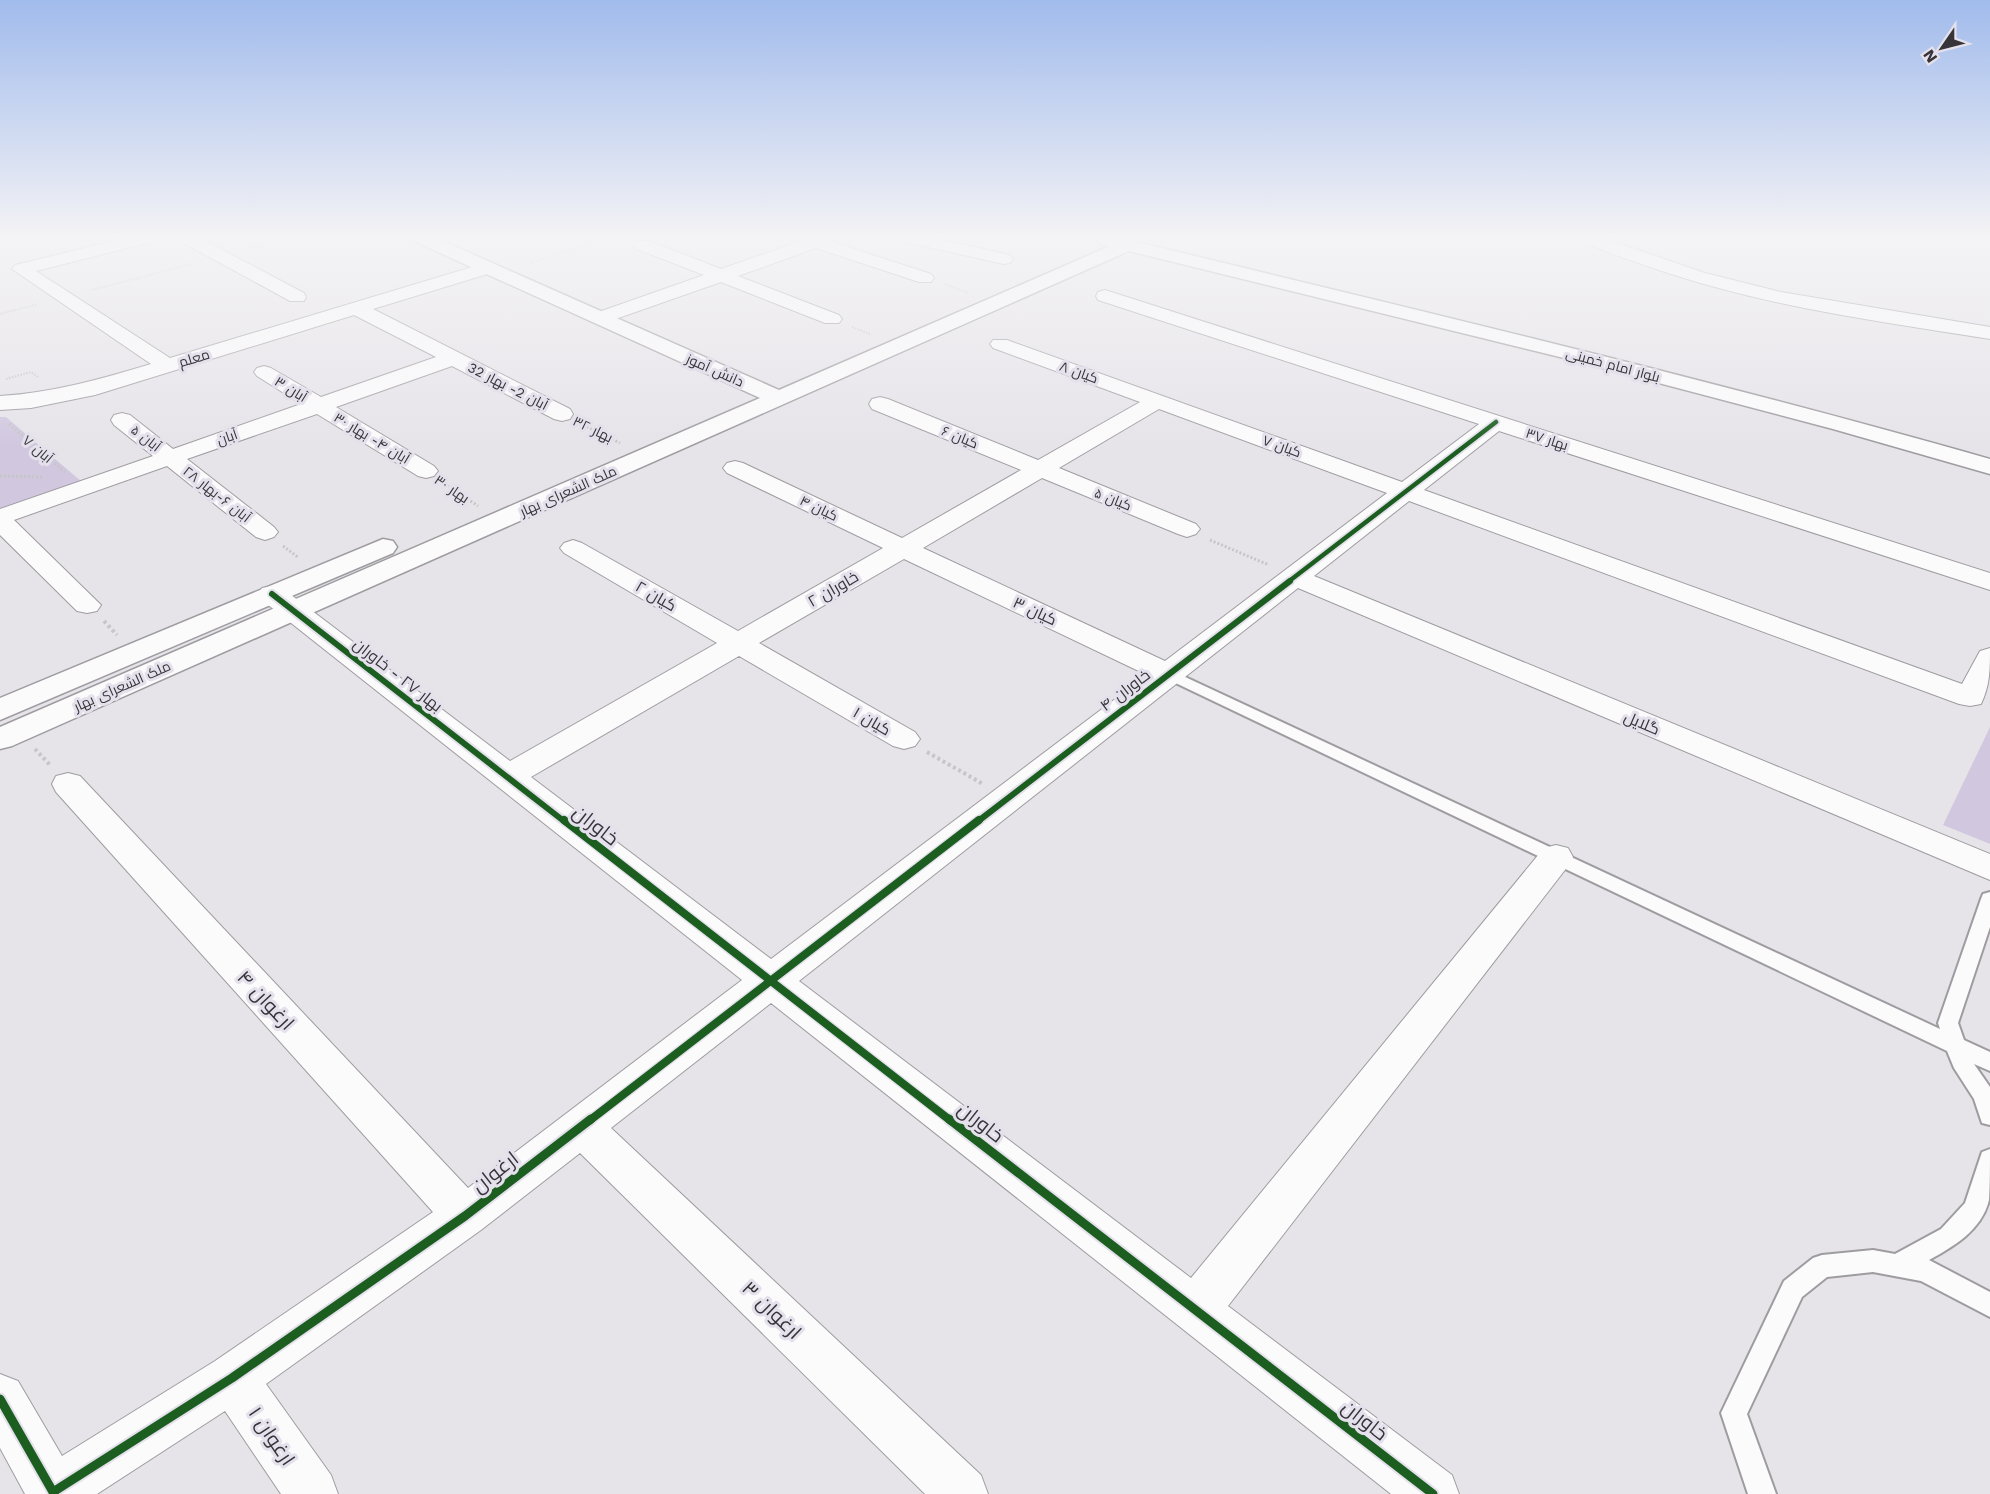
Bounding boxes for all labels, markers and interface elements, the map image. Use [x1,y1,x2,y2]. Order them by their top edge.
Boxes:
north arrow [1912,18,1972,78]
text: N [1919,46,1941,67]
street label: بلوار امام خمینی [1564,345,1662,387]
street label: معلم [177,346,212,372]
street label: دانش آموز [683,350,746,390]
street label: کیان ۸ [1058,358,1100,386]
street label: آبان 2- بهار 32 [465,359,551,413]
street label: آبان ۳ [272,373,310,405]
street label: آبان ۴- بهار ۳۰ [331,409,413,467]
street label: بهار ۳۲ [570,413,616,445]
street label: آبان ۵ [128,421,164,455]
street label: کیان ۶ [939,423,981,451]
street label: بهار ۳۷ [1524,425,1570,453]
street label: آبان [214,426,240,448]
street label: آبان ۷ [20,432,57,466]
street label: کیان ۷ [1261,432,1303,460]
street label: آبان ۶-بهار ۲۸ [180,463,254,525]
street label: ملک الشعرای بهار [516,463,619,520]
street label: بهار ۳۰ [432,472,472,506]
street label: کیان ۵ [1092,484,1134,514]
street label: کیان ۴ [797,492,841,524]
street label: خاوران ۲ [804,567,862,612]
street label: کیان ۲ [632,577,680,616]
street label: کیان ۳ [1010,593,1060,630]
street label: بهار ۲۷ - خاوران [349,634,446,717]
street label: ملک الشعرای بهار [70,658,173,715]
street label: خاوران ۴ [1096,665,1154,716]
street label: کیان ۱ [849,703,894,740]
street label: گلایل [1621,707,1663,740]
street label: خاوران [568,800,624,851]
street label: ارغوان ۴ [232,965,300,1036]
street label: خاوران [953,1097,1009,1148]
street label: ارغوان [467,1146,524,1198]
street label: ارغوان ۳ [737,1276,807,1345]
street label: خاوران [1337,1395,1393,1446]
street label: ارغوان ۱ [243,1402,300,1471]

